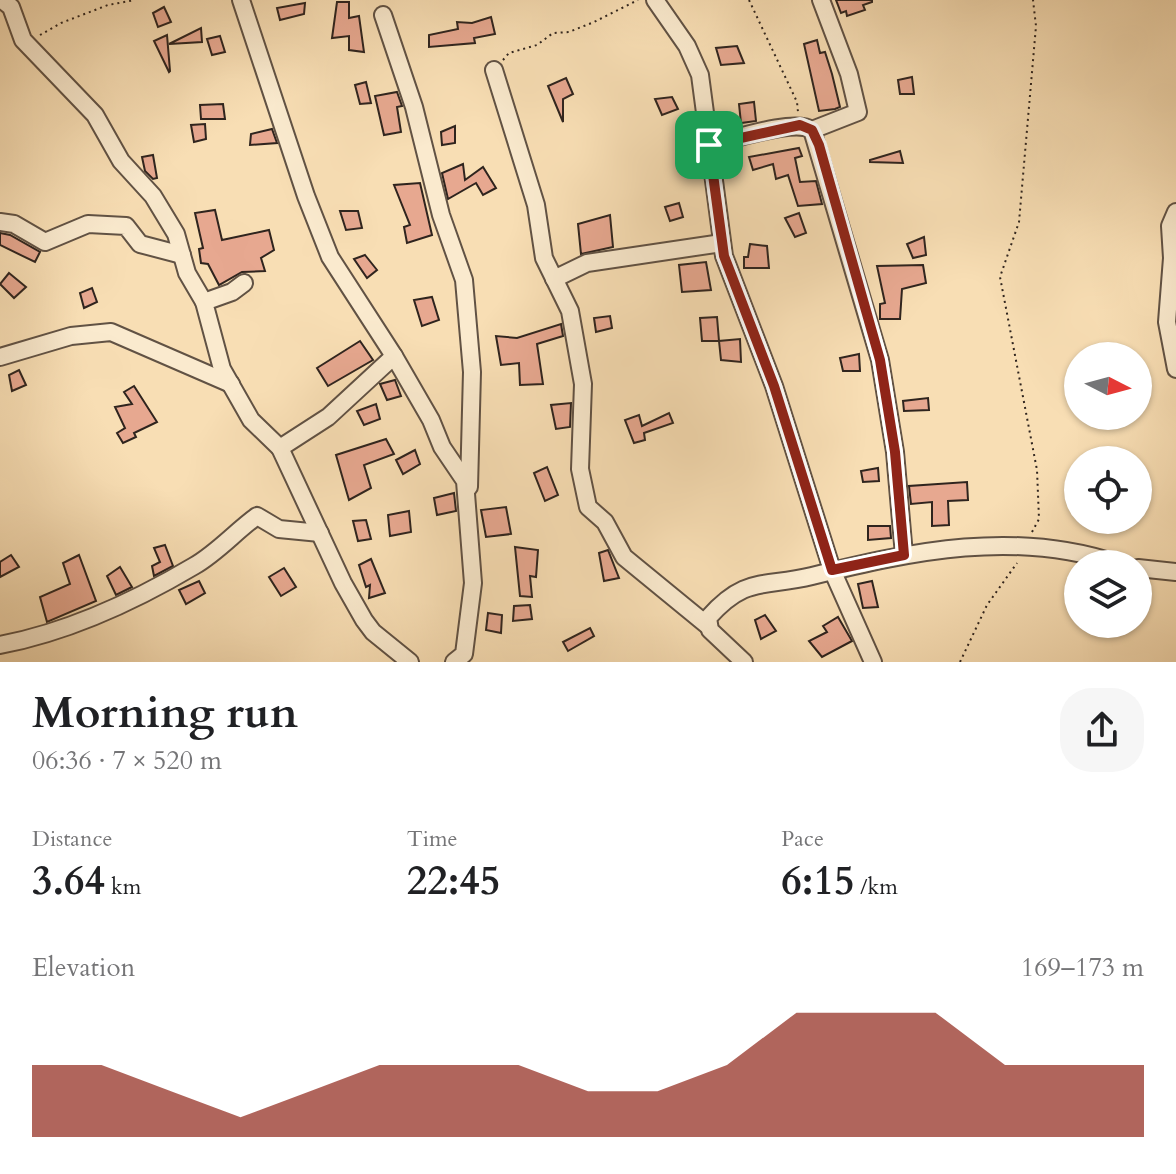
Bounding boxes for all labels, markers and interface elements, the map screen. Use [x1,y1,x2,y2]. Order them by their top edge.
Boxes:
pin [675,111,743,179]
icon: arrive [687,123,731,167]
north arrow [1064,342,1152,430]
map controls [1064,342,1152,638]
button: locate [1064,446,1152,534]
button: layers [1064,550,1152,638]
text: Morning run [32,683,298,743]
button: share [1060,688,1144,772]
text: 06:36 · 7 × 520 m [32,743,222,778]
text: Distance [32,824,112,854]
text: Time [407,824,458,854]
text: Pace [781,824,824,854]
text: 3.64 [32,854,105,909]
text: 22:45 [407,854,500,909]
text: 6:15 [781,854,854,909]
text: km [105,872,141,902]
text: /km [854,872,898,902]
text: Elevation [32,950,135,985]
text: 169–173 m [1021,950,1144,985]

